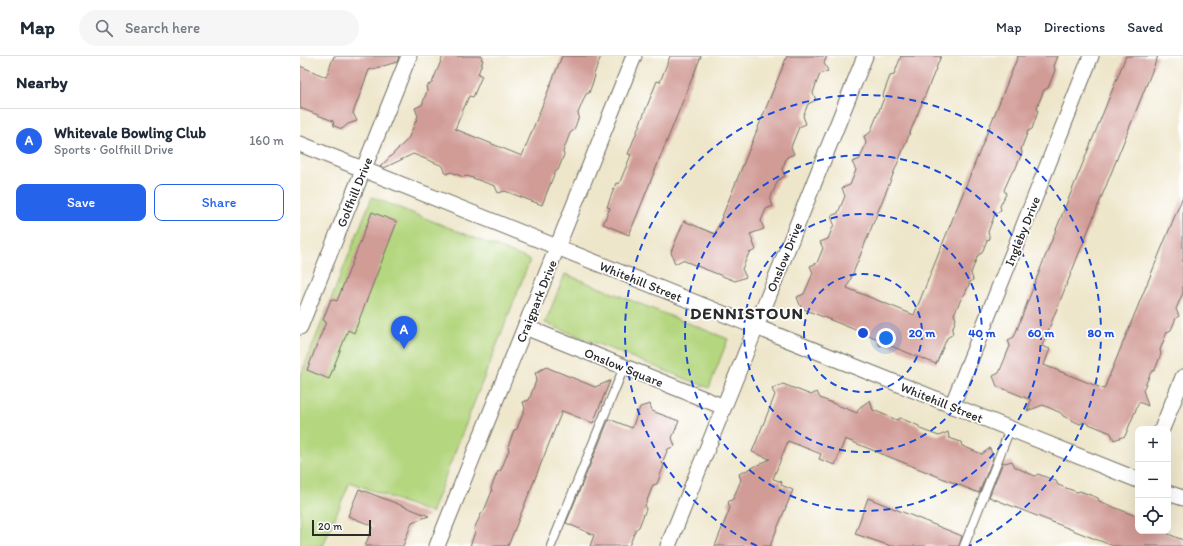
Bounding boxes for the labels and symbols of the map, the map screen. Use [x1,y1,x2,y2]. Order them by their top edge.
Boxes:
street label: Golfhill Drive [334,155,375,229]
street label: Ingleby Drive [1002,194,1043,268]
street label: Onslow Drive [764,220,805,294]
street label: Craigpark Drive [513,258,560,345]
street label: Whitehill Street [597,258,684,305]
district label: DENNISTOUN [690,303,804,323]
pin: A [391,316,417,349]
centre of rings [856,326,870,340]
text: 20 m [909,326,936,340]
text: 40 m [968,326,997,340]
text: 60 m [1028,326,1055,340]
text: 80 m [1088,326,1115,340]
your location [876,328,896,348]
street label: Onslow Square [582,345,665,390]
street label: Whitehill Street [898,379,985,426]
scale bar [312,518,371,537]

